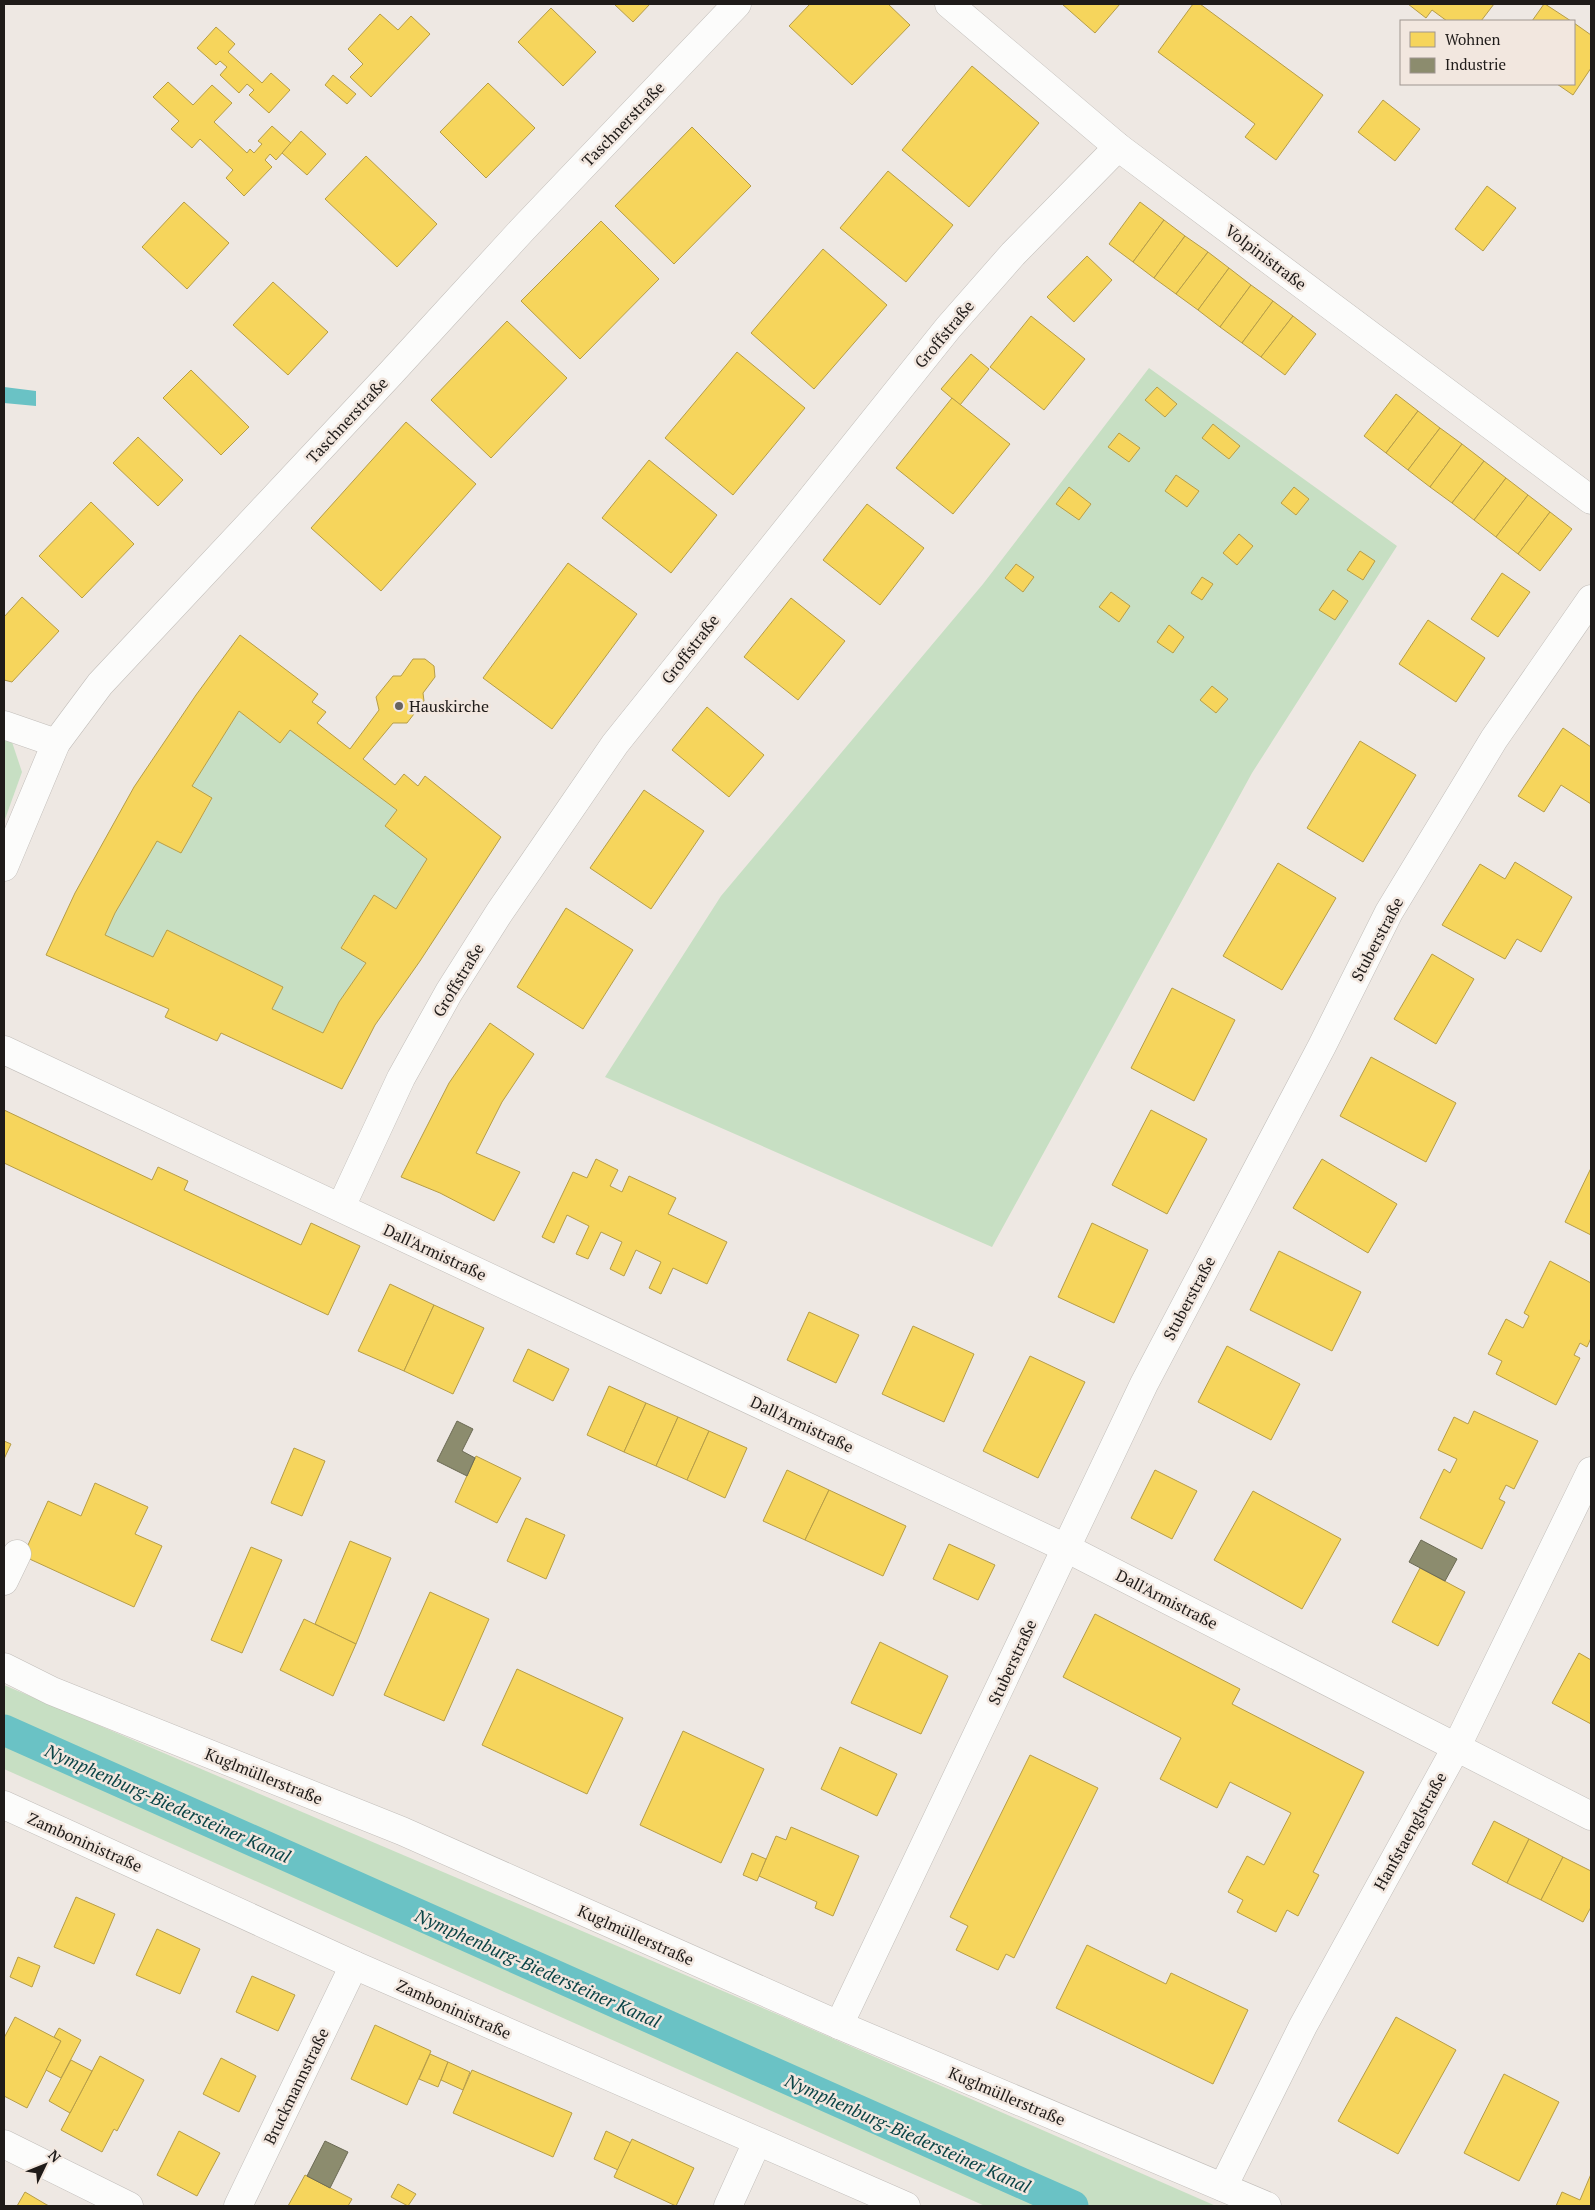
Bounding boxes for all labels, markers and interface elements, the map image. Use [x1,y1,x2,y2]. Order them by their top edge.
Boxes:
legend [1400,20,1575,85]
text: Wohnen [1445,29,1501,49]
text: Industrie [1445,54,1506,74]
street label: Taschnerstraße [577,77,669,171]
street label: Volpinistraße [1221,219,1311,295]
street label: Groffstraße [909,295,979,373]
street label: Taschnerstraße [301,372,393,468]
street label: Groffstraße [656,610,724,688]
place label: Hauskirche [409,695,489,717]
marker: Hauskirche [393,700,405,712]
street label: Stuberstraße [1346,893,1408,985]
street label: Groffstraße [427,939,489,1021]
street label: Dall'Armistraße [380,1218,490,1286]
street label: Stuberstraße [1158,1252,1220,1344]
street label: Dall'Armistraße [747,1390,857,1458]
street label: Dall'Armistraße [1112,1564,1222,1634]
street label: Stuberstraße [983,1616,1041,1708]
water label: Nymphenburg-Biedersteiner Kanal [41,1738,294,1868]
street label: Kuglmüllerstraße [202,1742,326,1810]
street label: Hanfstaenglstraße [1368,1768,1452,1894]
street label: Zamboninistraße [24,1807,146,1877]
street label: Kuglmüllerstraße [574,1900,698,1970]
water label: Nymphenburg-Biedersteiner Kanal [411,1903,664,2033]
street label: Zamboninistraße [393,1974,515,2044]
street label: Bruckmannstraße [258,2024,334,2148]
street label: Kuglmüllerstraße [945,2061,1069,2131]
water label: Nymphenburg-Biedersteiner Kanal [781,2068,1034,2198]
north arrow [20,2140,70,2190]
text: N [44,2145,66,2166]

